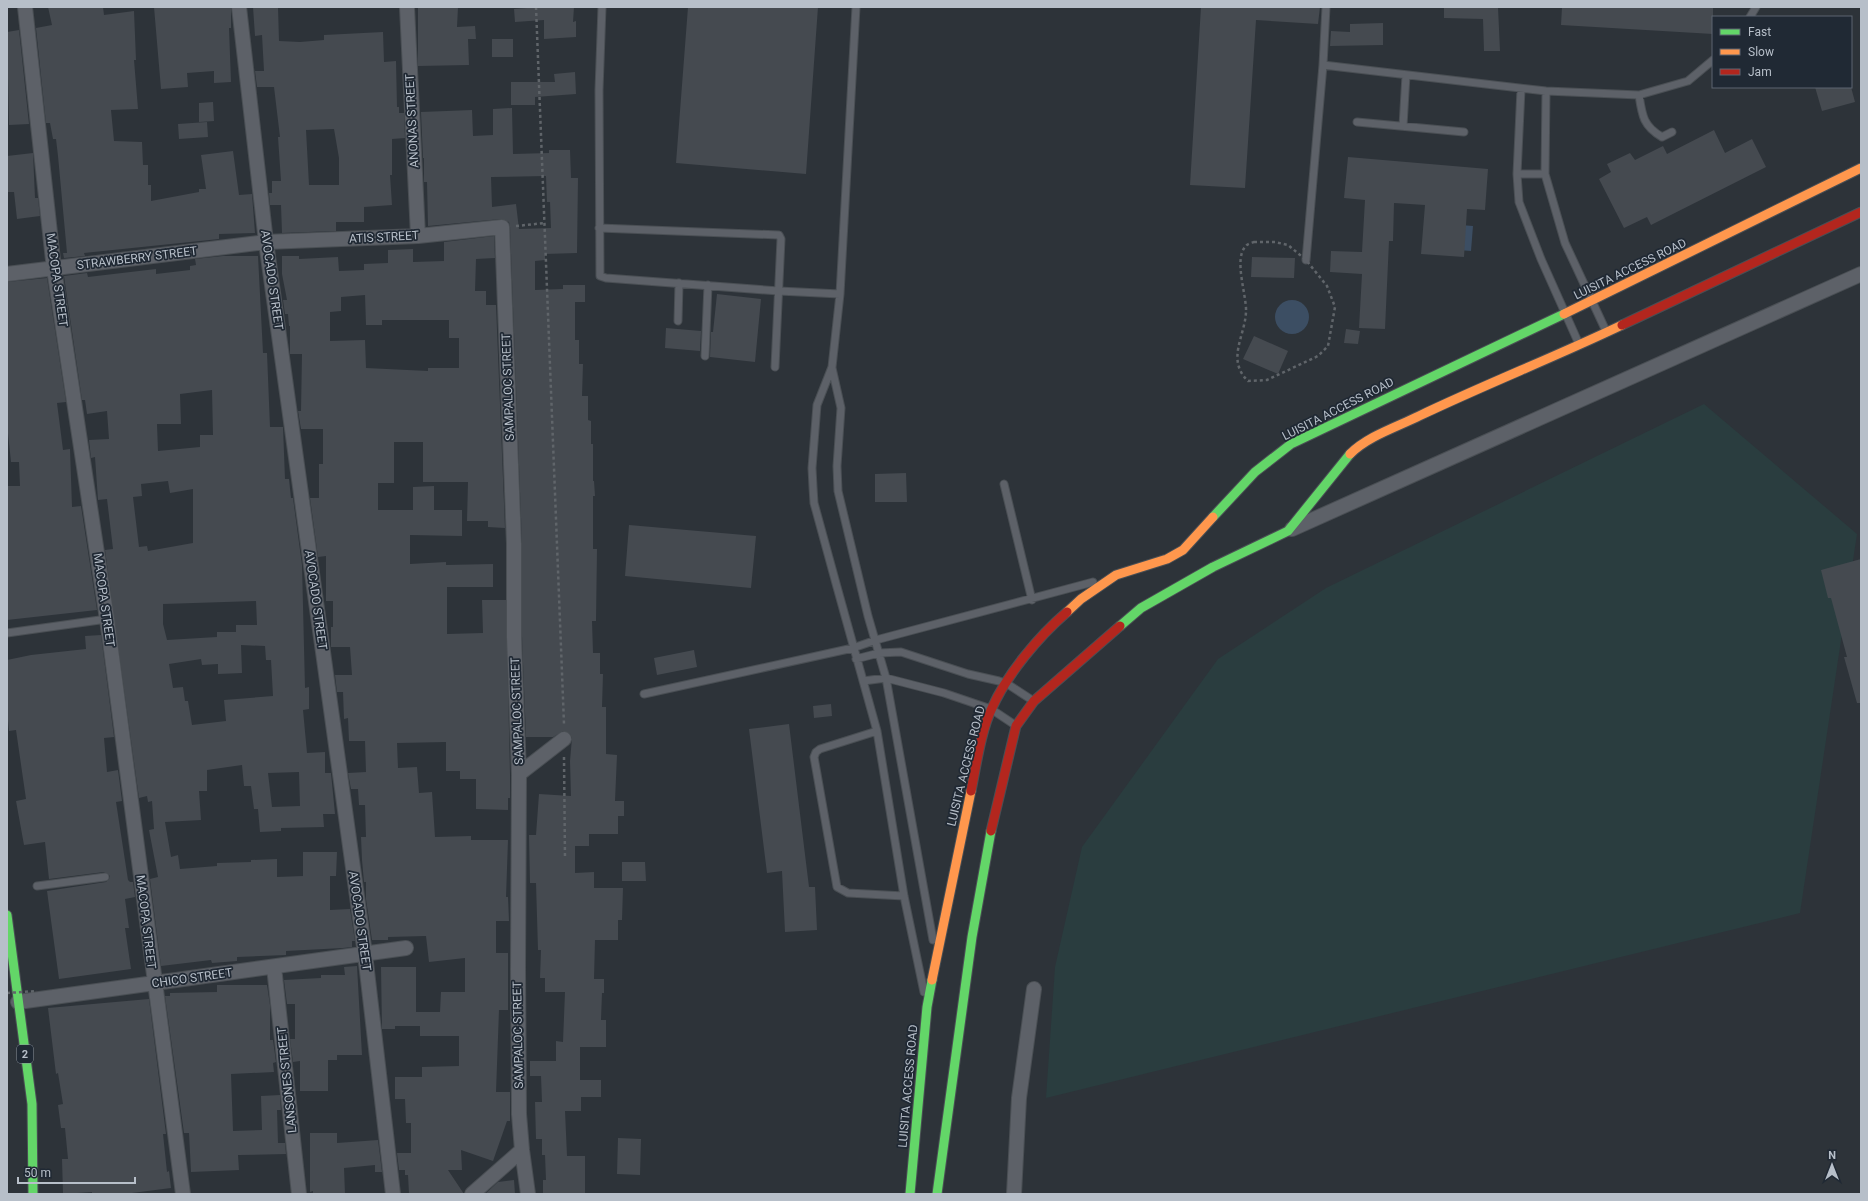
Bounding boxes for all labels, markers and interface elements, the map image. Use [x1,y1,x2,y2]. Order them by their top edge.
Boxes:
legend [1712,16,1852,88]
text: Fast [1748,25,1771,39]
text: Slow [1748,45,1774,59]
text: Jam [1748,65,1772,79]
street label: ANONAS STREET [403,74,421,168]
street label: ATIS STREET [349,228,419,246]
street label: AVOCADO STREET [258,229,286,331]
street label: MACOPA STREET [43,232,71,328]
street label: LUISITA ACCESS ROAD [1571,236,1689,302]
street label: STRAWBERRY STREET [76,244,198,272]
street label: SAMPALOC STREET [499,333,517,441]
street label: LUISITA ACCESS ROAD [1280,375,1396,443]
street label: AVOCADO STREET [302,549,330,651]
street label: MACOPA STREET [90,552,118,648]
street label: SAMPALOC STREET [508,657,526,765]
street label: LUISITA ACCESS ROAD [944,704,988,828]
street label: AVOCADO STREET [346,870,374,972]
street label: MACOPA STREET [133,874,159,970]
street label: CHICO STREET [151,965,233,991]
street label: SAMPALOC STREET [510,981,526,1089]
street label: LUISITA ACCESS ROAD [896,1024,920,1148]
street label: LANSONES STREET [274,1026,300,1134]
road number: 2 [17,1045,33,1063]
north arrow [1812,1145,1852,1185]
text: N [1828,1149,1836,1162]
scale bar [18,1159,135,1185]
text: 50 m [24,1166,51,1180]

